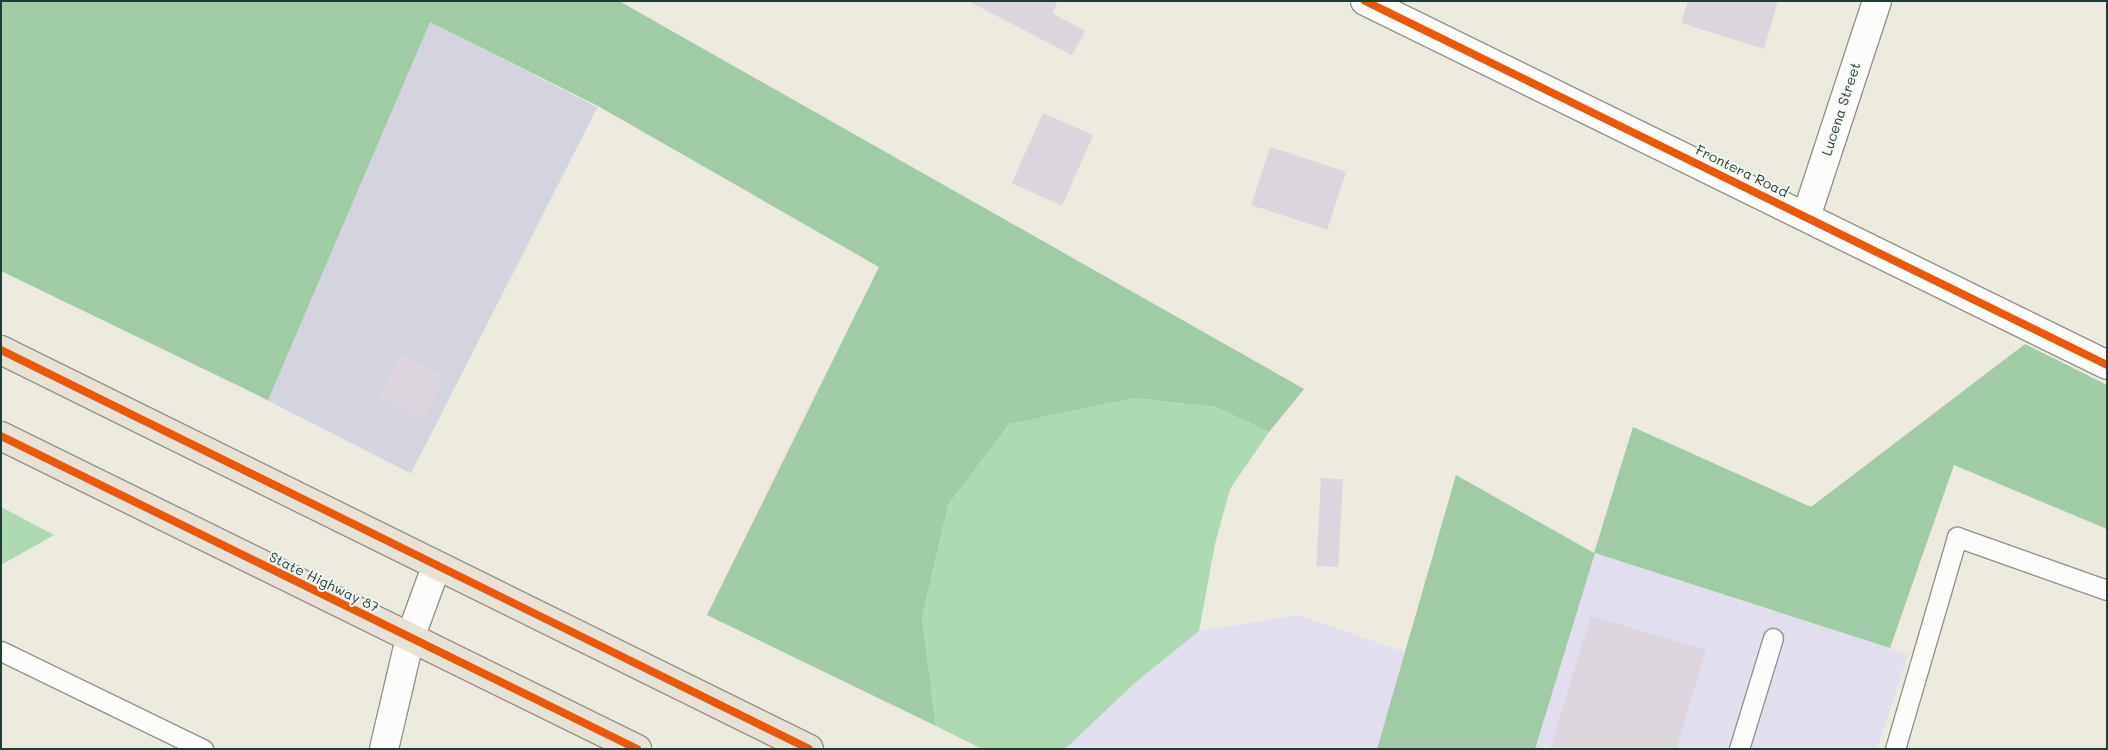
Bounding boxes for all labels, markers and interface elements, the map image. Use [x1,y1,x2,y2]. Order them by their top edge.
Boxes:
street label: Lucena Street [1818,60,1864,158]
street label: Frontera Road [1693,141,1791,201]
street label: State Highway 87 [266,548,382,616]

